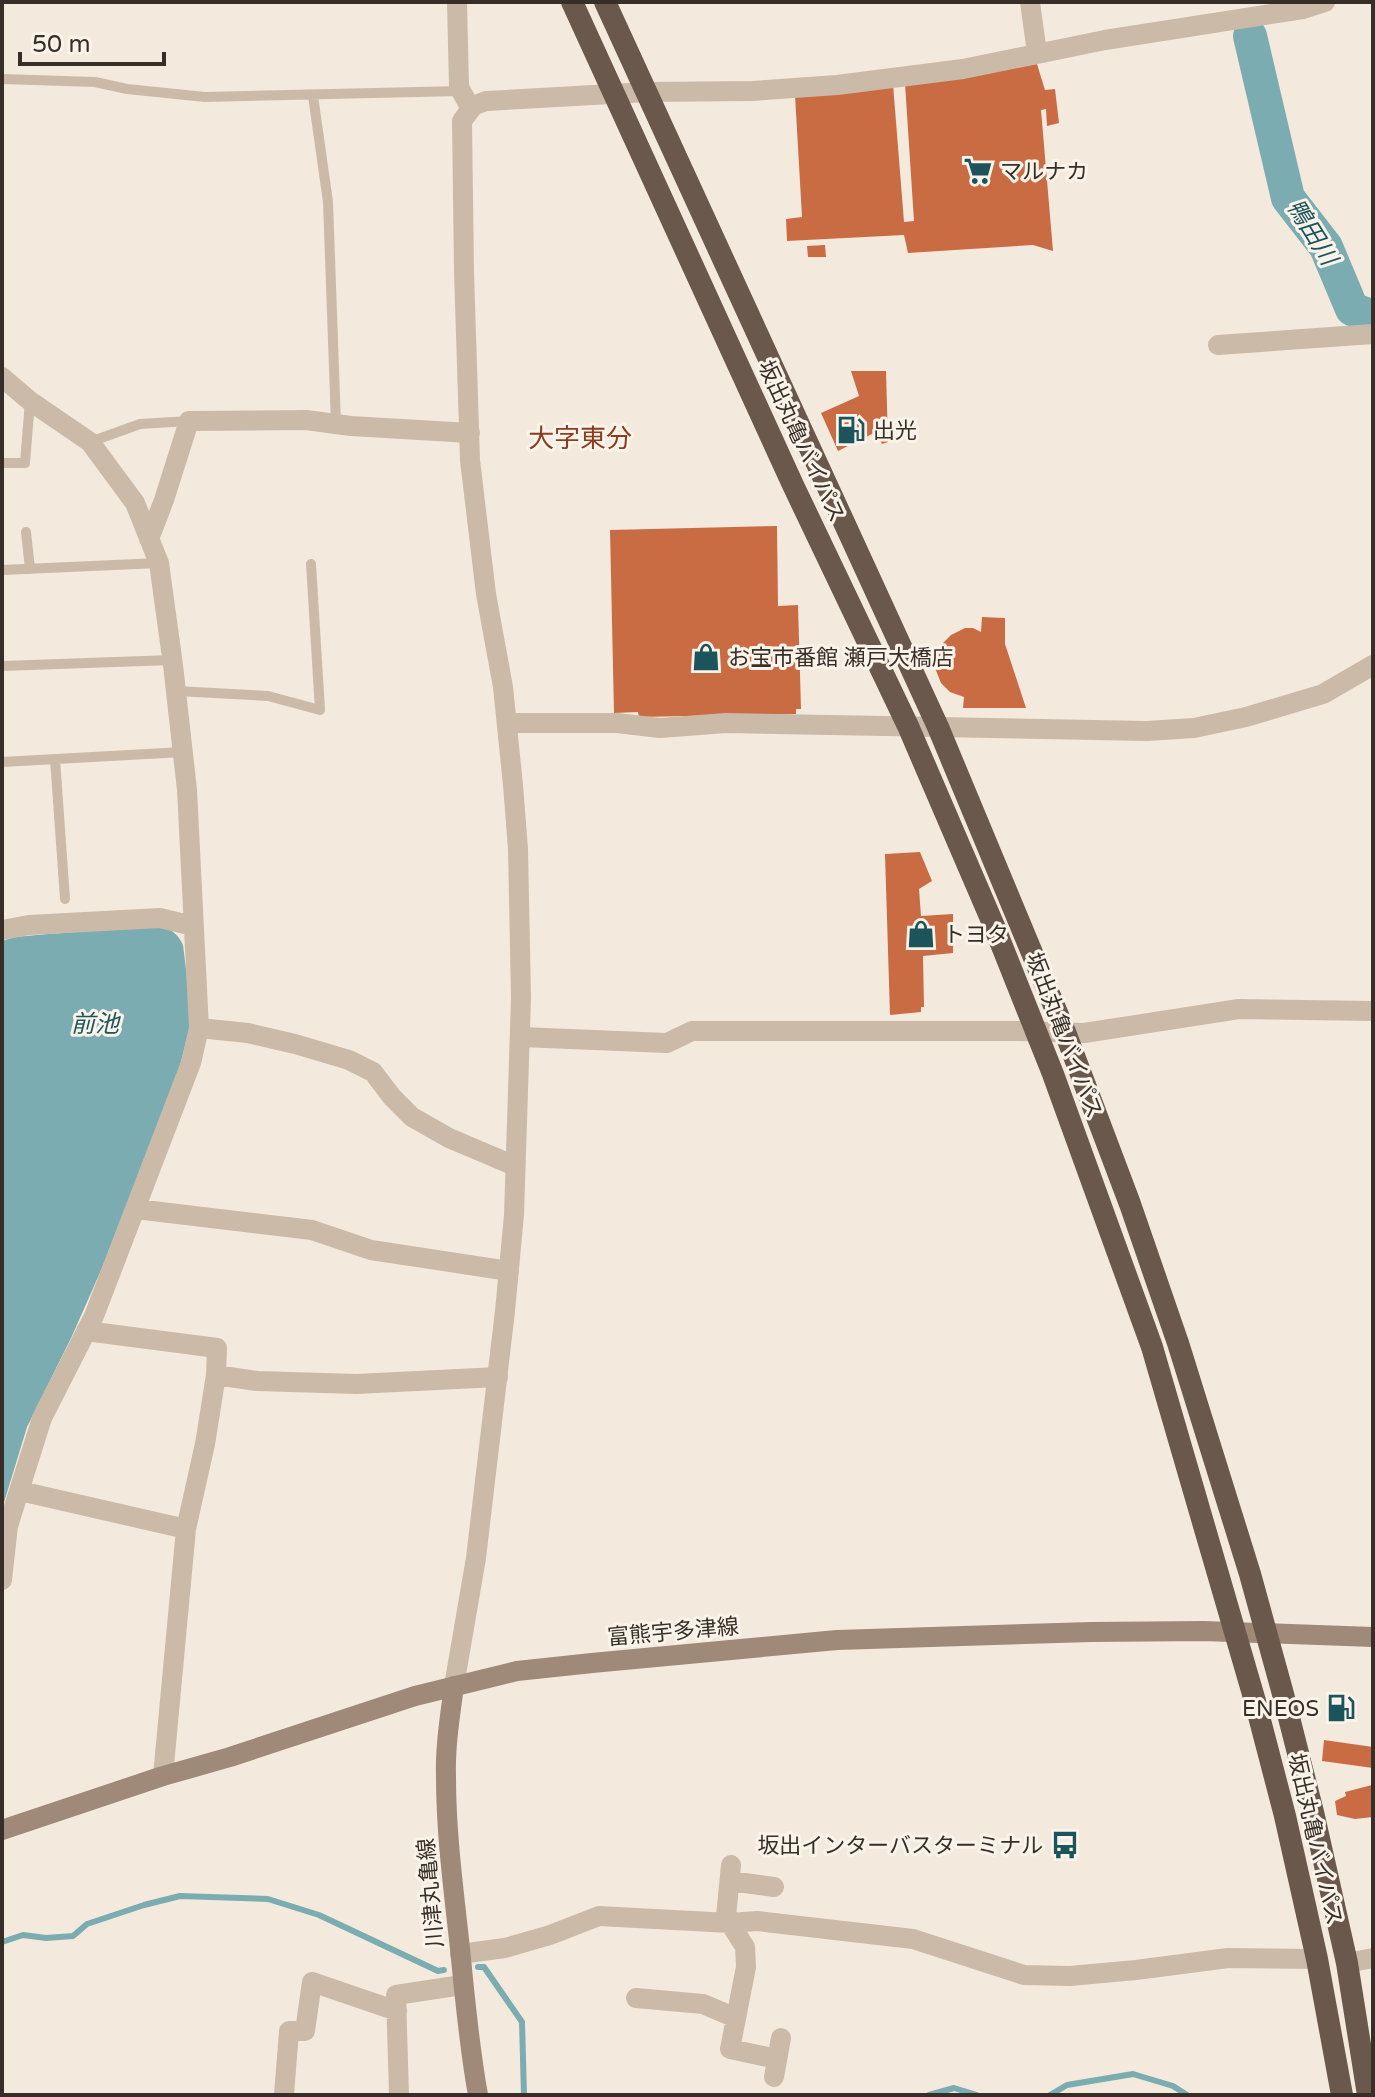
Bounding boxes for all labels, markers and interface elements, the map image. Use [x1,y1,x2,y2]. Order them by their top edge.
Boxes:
scale bar [20,16,164,66]
text: 50 m [32,30,90,59]
supermarket icon: マルナカ [963,156,993,186]
place label: マルナカ [1000,159,1088,185]
water label: 鴨田川 [1280,194,1345,273]
street label: 坂出丸亀バイパス [752,356,850,526]
fuel station icon: 出光 [836,415,866,445]
place label: 出光 [873,418,917,444]
district label: 大字東分 [528,423,632,454]
shop icon: お宝市番館 瀬戸大橋店 [691,642,721,672]
place label: お宝市番館 瀬戸大橋店 [728,645,954,671]
shop icon: トヨタ [906,919,936,949]
place label: トヨタ [943,922,1009,948]
street label: 坂出丸亀バイパス [1020,949,1108,1122]
water label: 前池 [71,1010,121,1039]
street label: 富熊宇多津線 [606,1613,740,1651]
fuel station icon: ENEOS [1326,1693,1356,1723]
place label: ENEOS [1242,1696,1319,1722]
street label: 坂出丸亀バイパス [1283,1751,1347,1928]
bus stop icon: 坂出インターバスターミナル [1050,1830,1080,1860]
place label: 坂出インターバスターミナル [757,1833,1043,1859]
street label: 川津丸亀線 [413,1837,449,1949]

